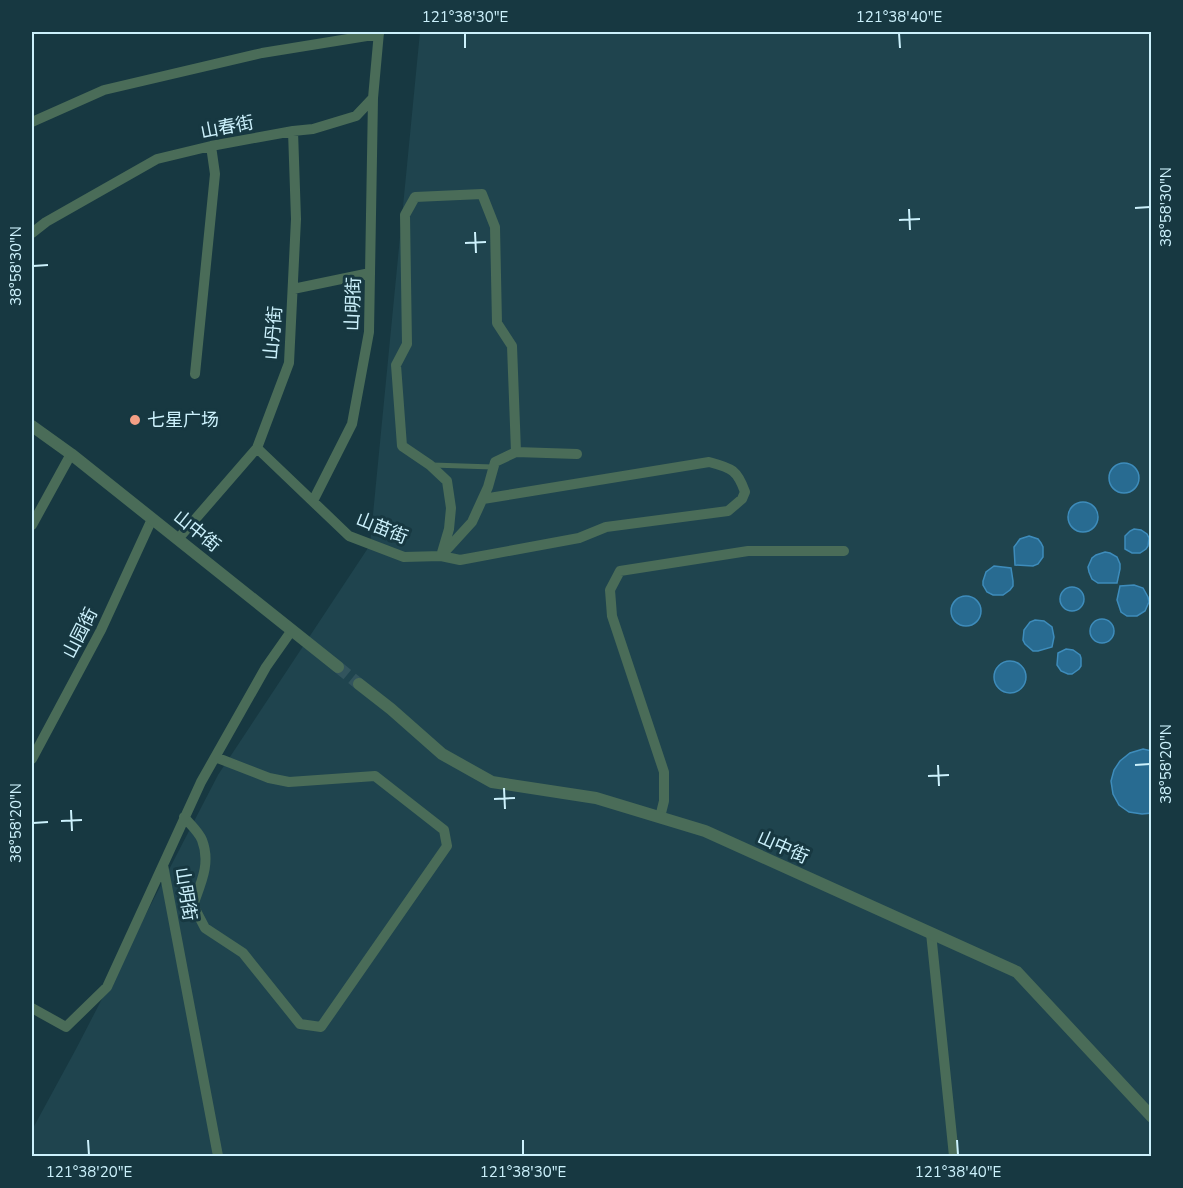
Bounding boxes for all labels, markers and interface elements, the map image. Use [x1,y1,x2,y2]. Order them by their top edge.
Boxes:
text: 121°38'30"E [422,7,508,27]
text: 121°38'40"E [856,7,942,27]
street label: 山春街 [198,110,256,144]
text: 38°58'30"N [1156,167,1176,247]
text: 38°58'30"N [6,226,26,306]
street label: 山明街 [340,277,366,331]
street label: 山丹街 [259,305,287,361]
place label: 七星广场 [147,408,219,432]
marker: 七星广场 [128,413,142,427]
street label: 山中街 [168,505,226,557]
street label: 山苗街 [352,507,412,549]
street label: 山园街 [57,603,103,663]
text: 38°58'20"N [1156,724,1176,804]
text: 38°58'20"N [6,783,26,863]
street label: 山中街 [753,825,813,869]
street label: 山明街 [170,865,202,923]
text: 121°38'20"E [46,1162,132,1182]
text: 121°38'30"E [480,1162,566,1182]
text: 121°38'40"E [915,1162,1001,1182]

